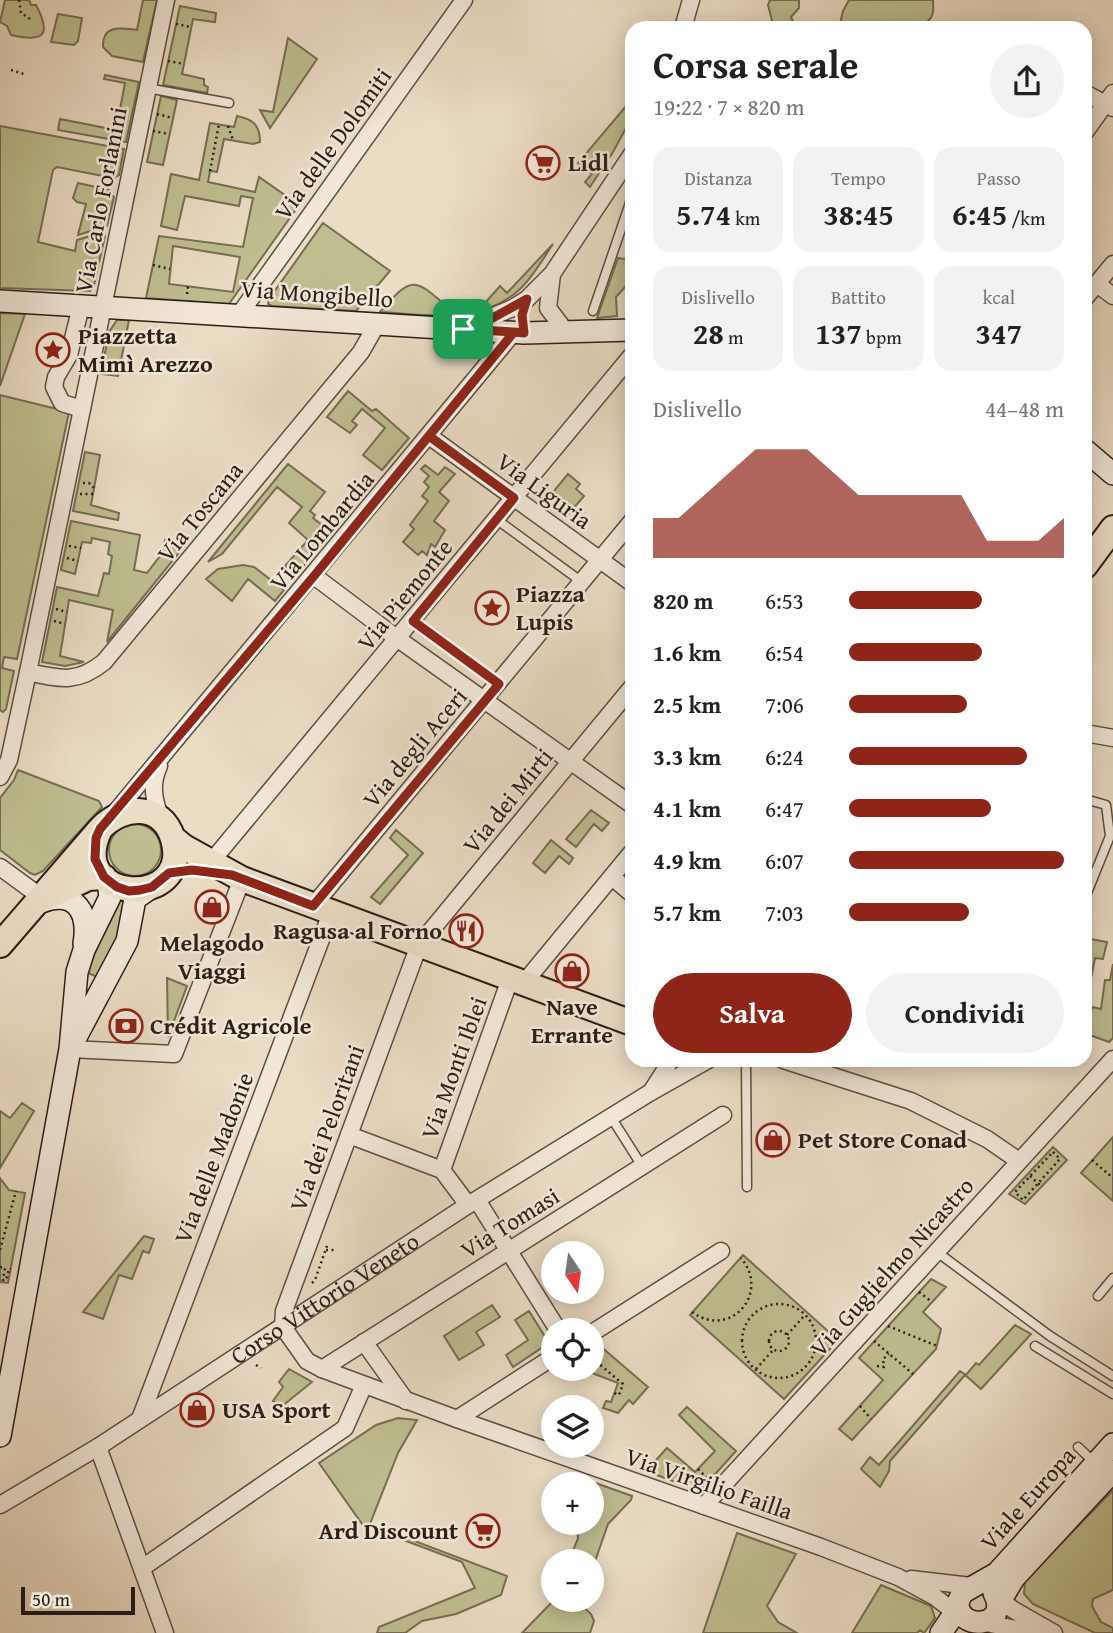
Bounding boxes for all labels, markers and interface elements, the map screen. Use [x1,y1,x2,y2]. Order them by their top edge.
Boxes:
text: Corsa serale [653,36,858,92]
button: share [990,44,1064,118]
street label: Via delle Dolomiti [265,60,400,227]
text: 19:22 · 7 × 820 m [653,90,805,123]
street label: Via Carlo Forlanini [65,104,136,296]
supermarket icon: Lidl [524,144,562,182]
place label: Lidl [568,145,610,180]
text: Distanza [684,164,752,192]
text: Tempo [831,164,886,192]
text: Passo [977,164,1021,192]
text: 5.74 [676,192,731,236]
text: 38:45 [823,192,894,236]
text: 6:45 [952,192,1007,236]
text: km [731,204,760,232]
text: /km [1007,204,1046,232]
street label: Via Mongibello [240,271,394,316]
text: Dislivello [681,283,755,311]
text: Battito [831,283,886,311]
text: kcal [983,283,1015,311]
pin [433,299,493,359]
icon: arrive [444,310,482,348]
text: 28 [693,311,724,355]
text: 137 [815,311,862,355]
text: 347 [976,311,1022,355]
place label: Piazzetta Mimì Arezzo [78,318,213,381]
text: m [724,323,744,351]
text: bpm [862,323,902,351]
place icon: Piazzetta Mimì Arezzo [34,331,72,369]
text: Dislivello [653,392,742,425]
text: 44–48 m [985,392,1064,425]
street label: Via Liguria [489,444,600,538]
street label: Via Toscana [148,453,251,569]
street label: Via Lombardia [261,463,383,598]
street label: Via Piemonte [349,531,461,658]
place label: Piazza Lupis [516,576,586,639]
text: 820 m [653,584,714,617]
text: 6:53 [765,584,804,617]
place icon: Piazza Lupis [473,589,511,627]
text: 1.6 km [653,636,721,669]
text: 6:54 [765,636,804,669]
street label: Via degli Aceri [354,680,475,815]
text: 2.5 km [653,688,721,721]
text: 7:06 [765,688,804,721]
street label: Via dei Mirti [454,740,561,861]
text: 3.3 km [653,740,721,773]
text: 6:24 [765,740,804,773]
text: 4.1 km [653,792,721,825]
text: 6:47 [765,792,804,825]
text: 4.9 km [653,844,721,877]
text: 6:07 [765,844,804,877]
shop icon: Melagodo Viaggi [193,888,231,926]
text: 5.7 km [653,896,721,929]
text: 7:03 [765,896,804,929]
restaurant icon: Ragusa al Forno [447,912,485,950]
place label: Ragusa al Forno [273,913,442,948]
place label: Melagodo Viaggi [160,925,264,988]
shop icon: Nave Errante [553,952,591,990]
button: Salva [653,973,852,1053]
button: Condividi [866,973,1064,1053]
place label: Nave Errante [531,989,613,1052]
street label: Via Monti Iblei [412,991,496,1144]
bank icon: Crédit Agricole [107,1007,145,1045]
place label: Crédit Agricole [150,1008,312,1043]
street label: Via dei Peloritani [280,1039,373,1216]
street label: Via delle Madonie [165,1067,262,1248]
shop icon: Pet Store Conad [754,1121,792,1159]
place label: Pet Store Conad [798,1122,967,1157]
street label: Via Guglielmo Nicastro [801,1169,982,1364]
street label: Via Tomasi [453,1178,566,1267]
street label: Corso Vittorio Veneto [223,1224,426,1373]
north arrow [541,1241,604,1304]
map controls [541,1241,604,1612]
button: locate [541,1318,604,1381]
shop icon: USA Sport [178,1391,216,1429]
place label: USA Sport [222,1392,331,1427]
button: layers [541,1395,604,1458]
street label: Via Virgilio Failla [621,1439,798,1529]
street label: Viale Europa [972,1439,1084,1558]
button: + [541,1472,604,1535]
supermarket icon: Ard Discount [464,1512,502,1550]
place label: Ard Discount [319,1513,458,1548]
button: − [541,1549,604,1612]
scale bar [21,1584,135,1616]
text: 50 m [32,1585,70,1613]

